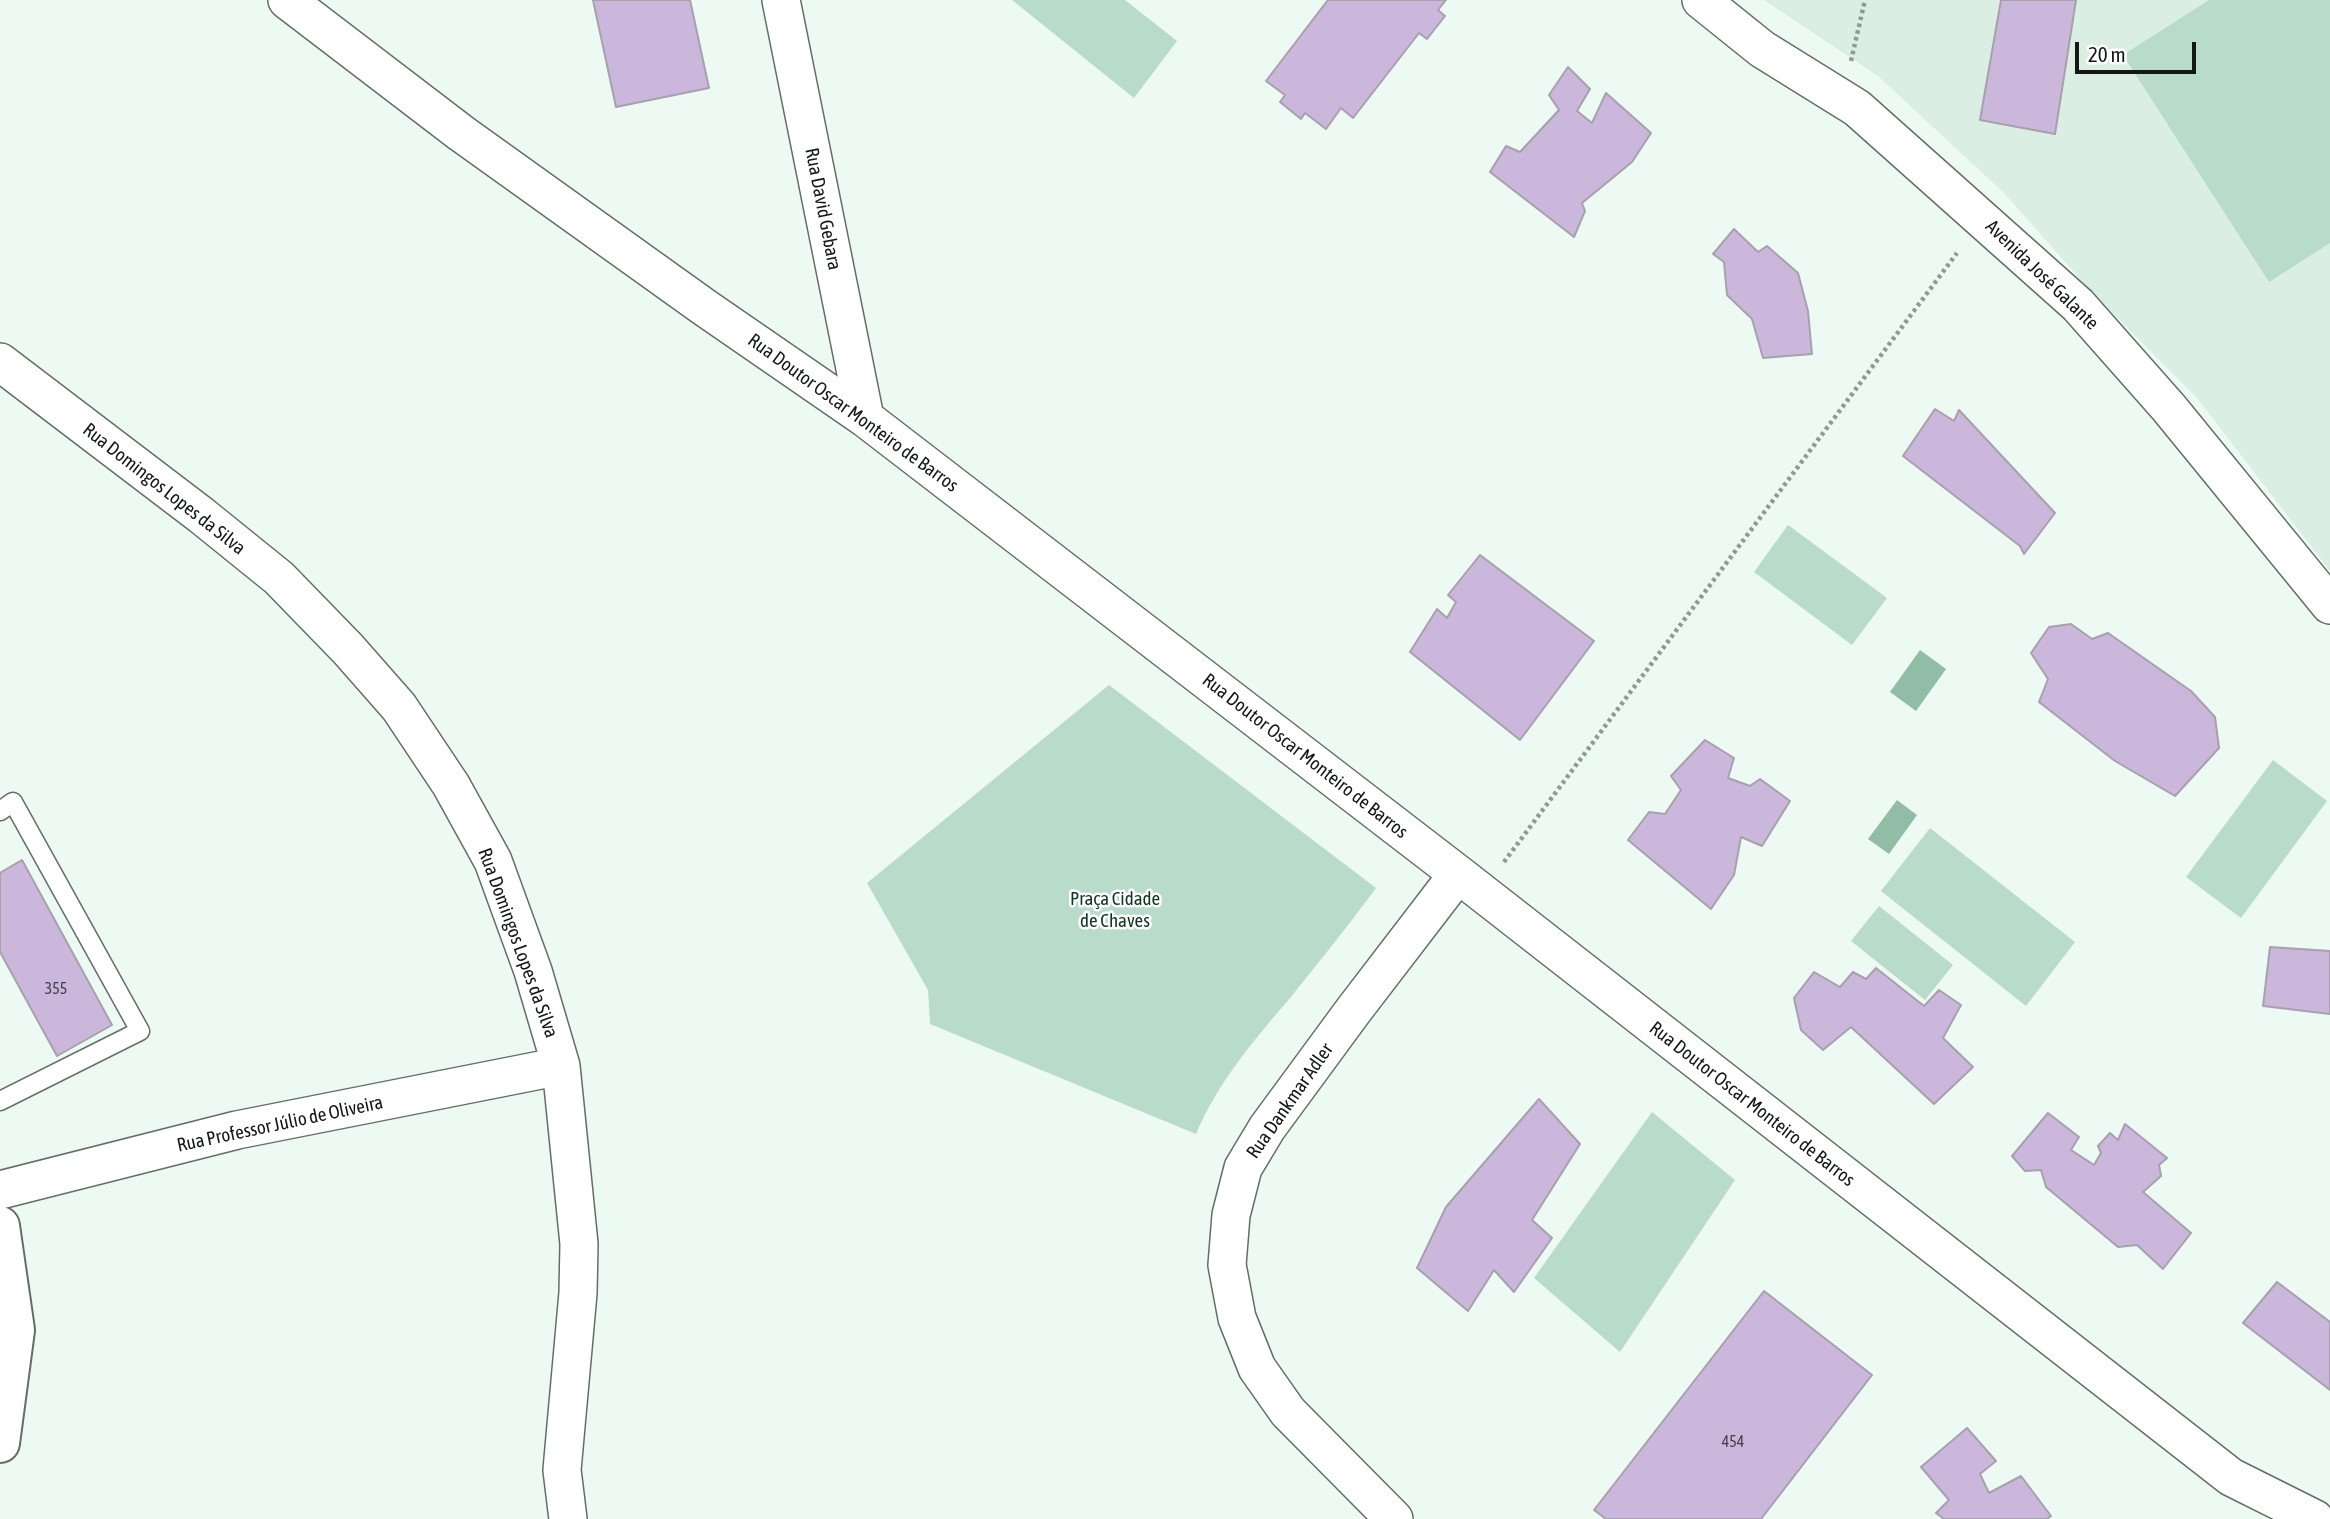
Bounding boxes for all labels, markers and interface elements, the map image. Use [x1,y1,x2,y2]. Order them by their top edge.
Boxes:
scale bar [2078,28,2199,72]
text: 20 m [2088,42,2126,66]
street label: Rua David Gebara [800,146,846,272]
street label: Avenida José Galante [1981,215,2103,335]
street label: Rua Doutor Oscar Monteiro de Barros [743,329,963,497]
street label: Rua Domingos Lopes da Silva [78,418,250,560]
street label: Rua Doutor Oscar Monteiro de Barros [1198,669,1412,843]
street label: Rua Domingos Lopes da Silva [473,845,563,1041]
park label: Praça Cidade de Chaves [1070,888,1160,932]
house number: 355 [45,979,67,999]
street label: Rua Doutor Oscar Monteiro de Barros [1645,1017,1859,1191]
street label: Rua Dankmar Adler [1242,1039,1338,1163]
street label: Rua Professor Júlio de Oliveira [175,1091,385,1157]
house number: 454 [1722,1432,1744,1452]

